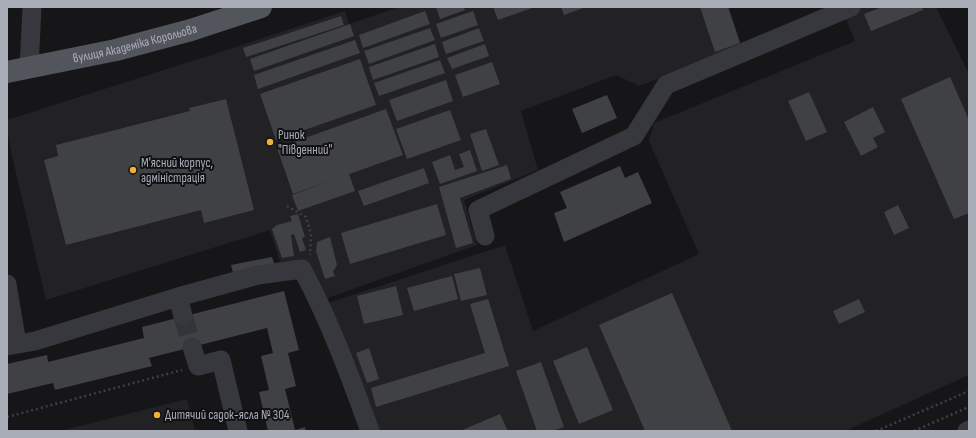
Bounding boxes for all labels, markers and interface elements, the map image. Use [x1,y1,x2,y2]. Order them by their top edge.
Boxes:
street label: вулиця Академіка Корольова [71,21,199,67]
place label: Ринок "Південний" [278,127,333,158]
marker: Ринок "Південний" [265,137,275,147]
place label: М'ясний корпус, адміністрація [141,155,213,186]
marker: М'ясний корпус, адміністрація [128,165,138,175]
place label: Дитячий садок-ясла № 304 [165,407,290,423]
marker: Дитячий садок-ясла № 304 [152,410,162,420]

